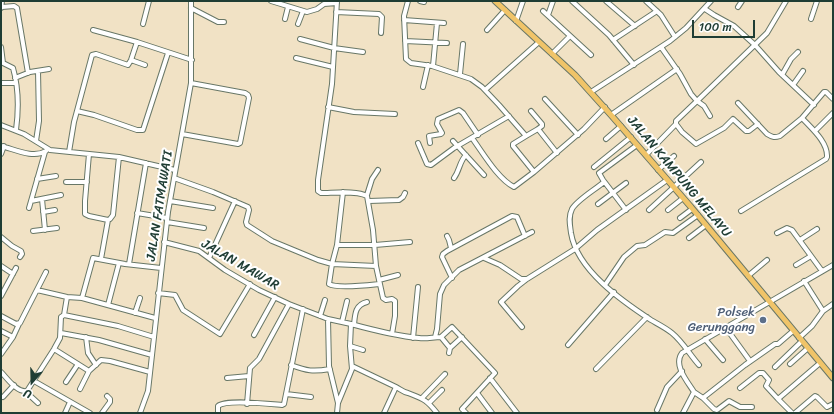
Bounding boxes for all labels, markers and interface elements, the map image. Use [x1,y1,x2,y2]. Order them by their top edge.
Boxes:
scale bar [694,12,757,38]
text: 100 m [699,16,732,38]
street label: JALAN KAMPUNG MELAYU [624,113,734,241]
street label: JALAN FATMAWATI [144,150,176,262]
street label: JALAN MAWAR [198,236,282,294]
place label: Polsek Gerunggang [688,305,755,336]
marker: Polsek Gerunggang [758,315,768,325]
north arrow [12,362,52,402]
text: U [21,384,34,404]

